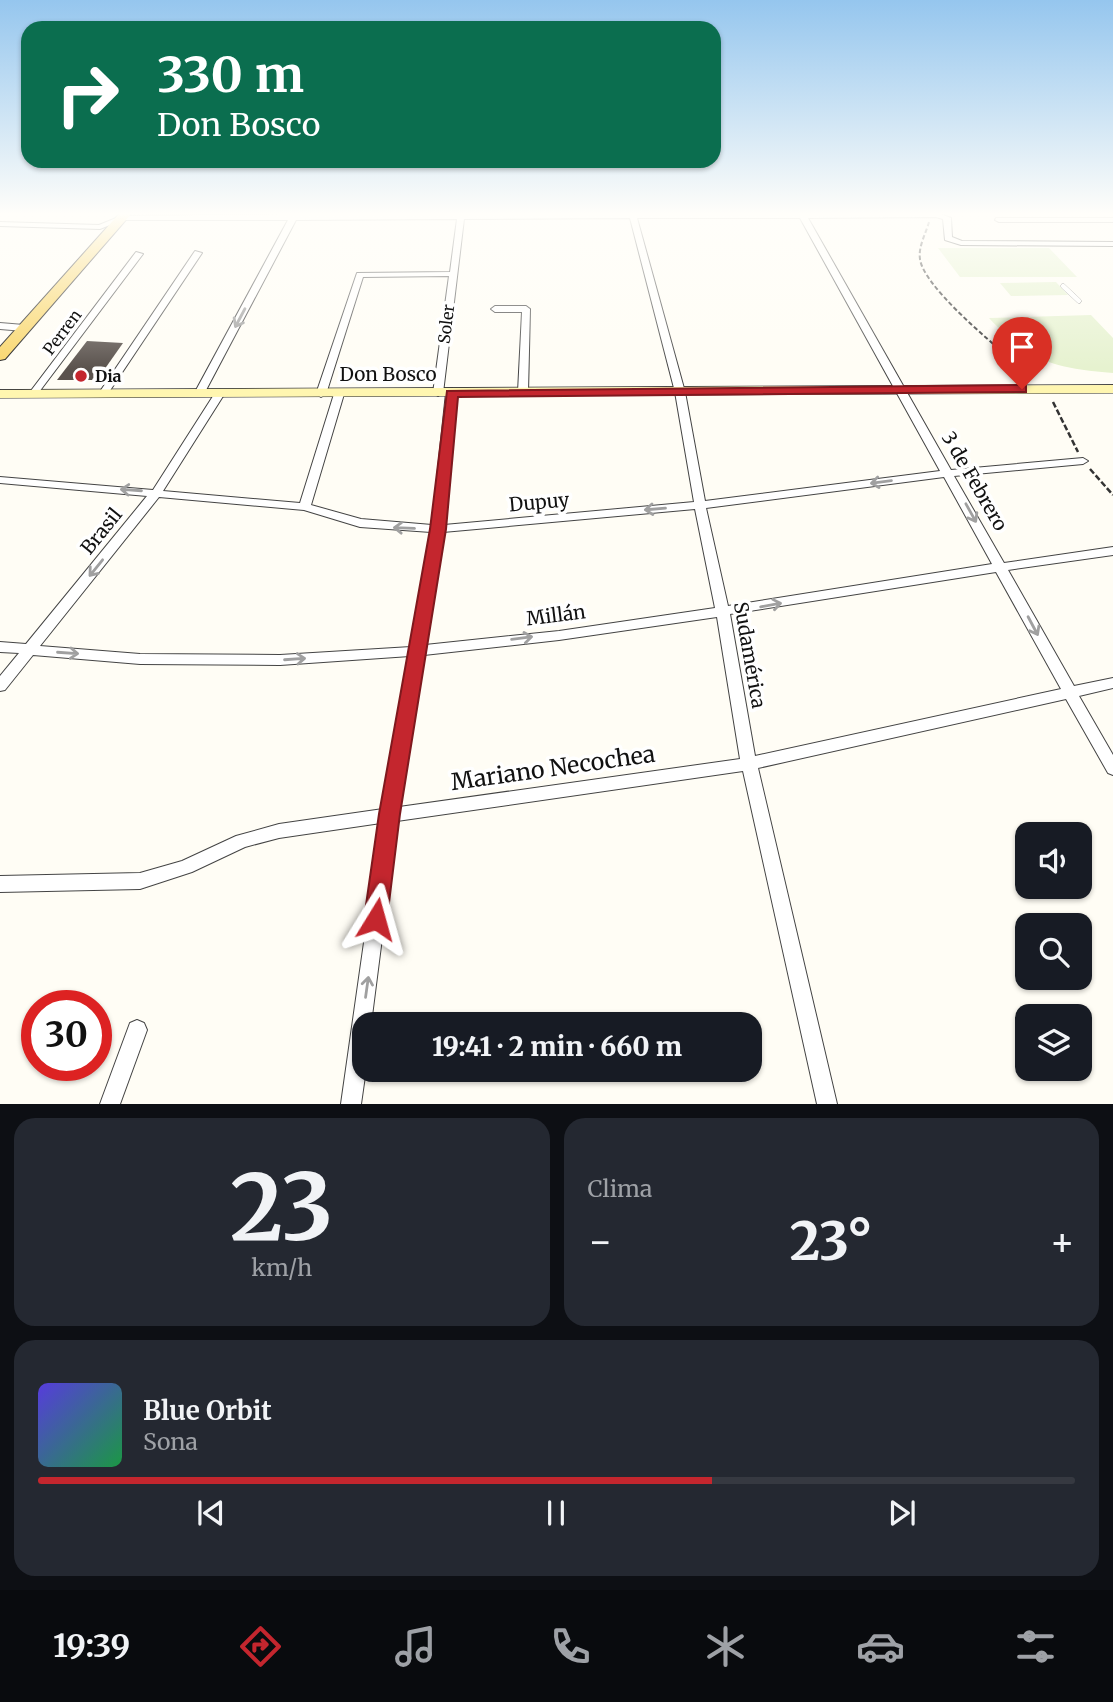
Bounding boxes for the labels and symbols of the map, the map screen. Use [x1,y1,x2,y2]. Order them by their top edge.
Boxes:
street label: Soler [434,303,458,345]
street label: Perren [39,305,86,359]
one-way arrow [233,307,246,328]
pin [992,317,1052,389]
street label: Don Bosco [340,362,437,386]
place label: Dia [95,366,122,386]
marker: Dia [73,368,89,384]
street label: 3 de Febrero [937,427,1013,535]
one-way arrow [870,476,893,489]
one-way arrow [121,483,143,496]
street label: Dupuy [508,487,570,517]
one-way arrow [965,502,978,523]
street label: Brasil [75,503,127,559]
one-way arrow [645,503,667,516]
one-way arrow [393,521,416,535]
one-way arrow [88,559,104,577]
one-way arrow [759,598,782,611]
street label: Millán [525,599,587,631]
street label: Sudamérica [729,600,771,710]
one-way arrow [1026,615,1040,635]
one-way arrow [510,632,532,645]
one-way arrow [56,647,79,660]
one-way arrow [283,652,306,665]
street label: Mariano Necochea [449,739,657,796]
position arrow [339,882,413,956]
one-way arrow [360,976,373,999]
speed limit sign: 30 [21,990,112,1081]

